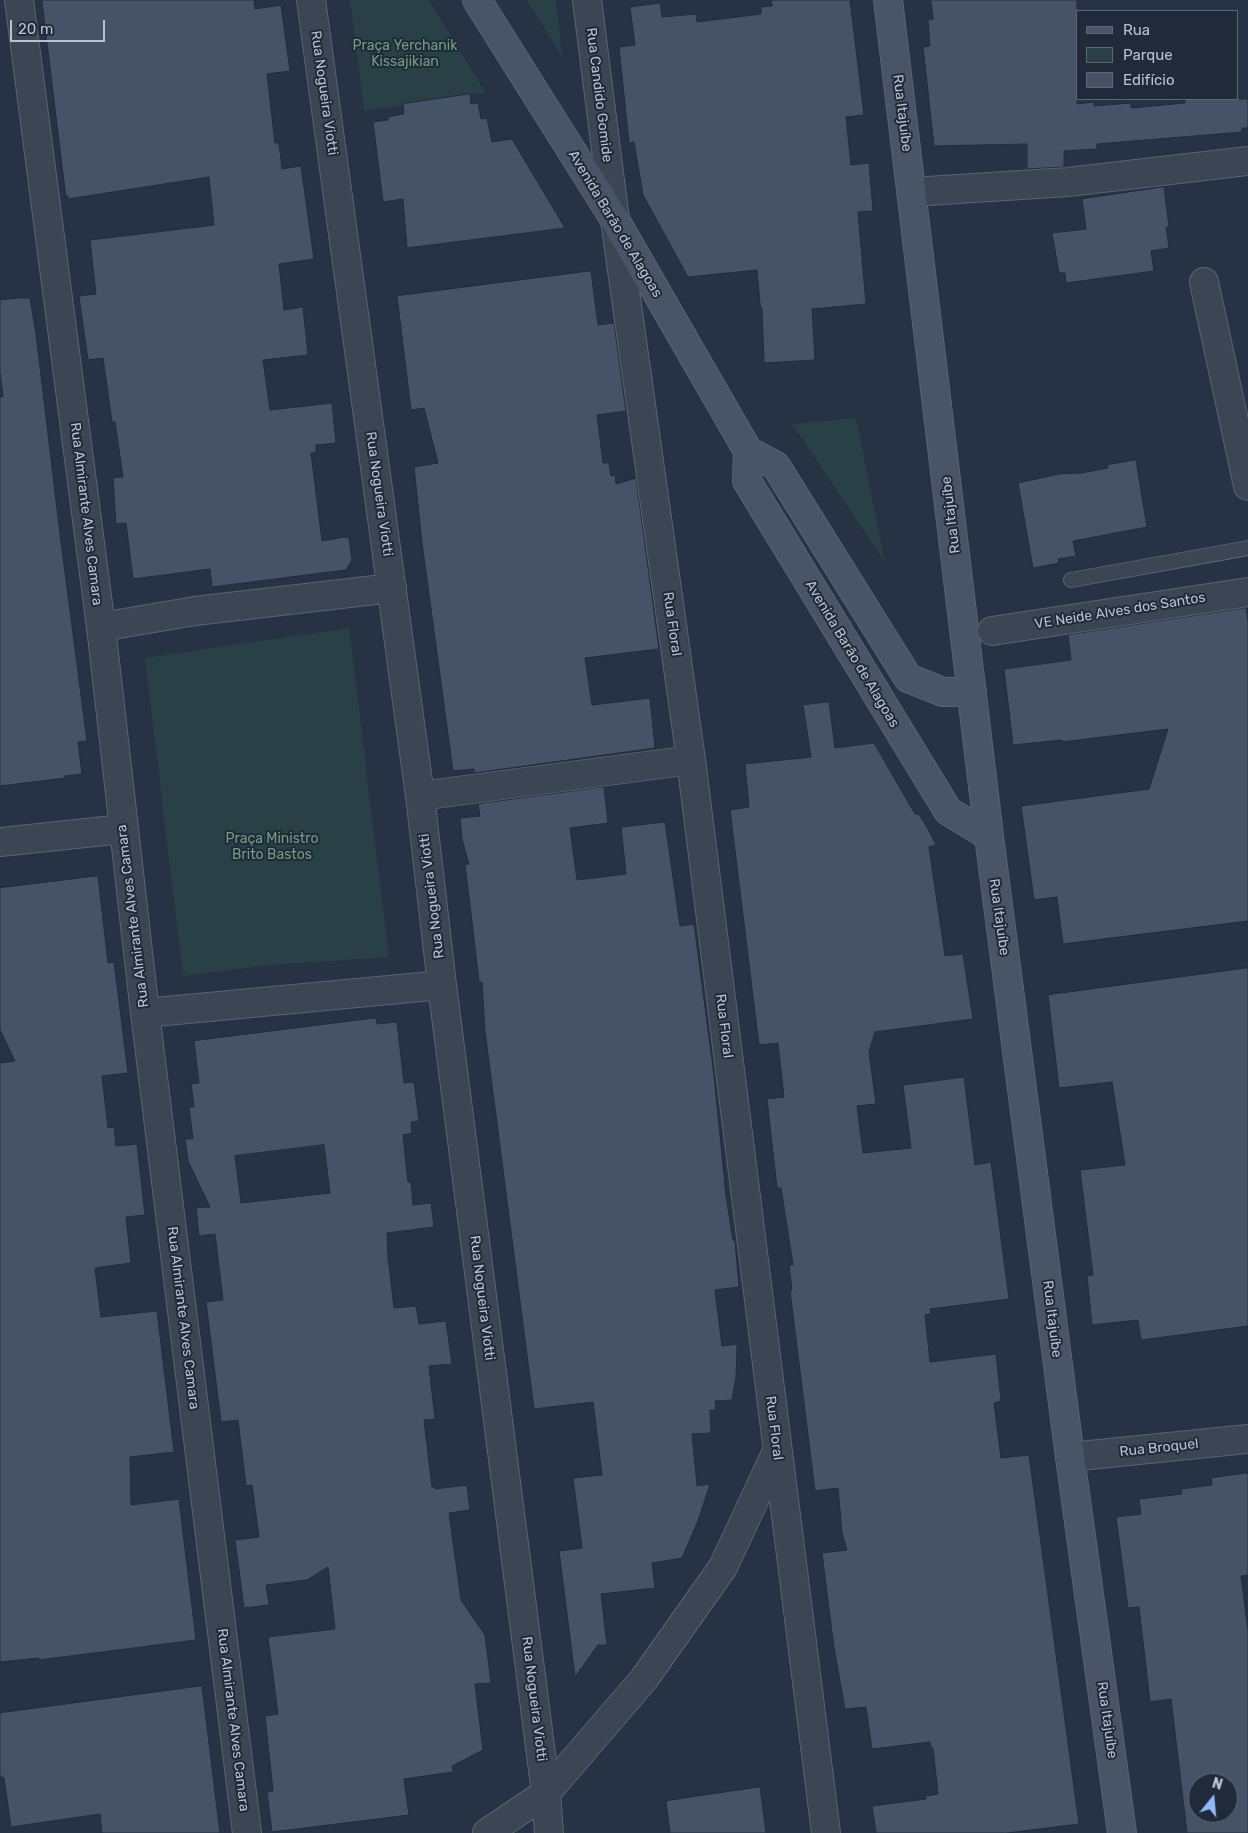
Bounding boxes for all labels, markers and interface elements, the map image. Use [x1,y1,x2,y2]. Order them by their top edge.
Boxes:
scale bar [12,10,108,42]
legend [1076,10,1238,100]
text: 20 m [18,20,53,38]
text: Rua [1123,21,1150,39]
street label: Rua Candido Gomide [582,27,616,163]
street label: Rua Nogueira Viotti [307,30,341,156]
park label: Praça Yerchanik Kissajikian [353,38,457,70]
text: Parque [1123,46,1173,64]
text: Edifício [1123,71,1175,89]
street label: Rua Itajuíbe [889,74,915,152]
street label: Avenida Barão de Alagoas [564,147,666,301]
street label: Rua Almirante Alves Camara [66,422,106,606]
street label: Rua Nogueira Viotti [362,431,396,557]
street label: Rua Itajuíbe [938,476,964,554]
street label: Avenida Barão de Alagoas [801,577,903,731]
street label: VE Neide Alves dos Santos [1033,589,1207,633]
street label: Rua Floral [659,591,685,657]
street label: Rua Almirante Alves Camara [113,824,153,1008]
park label: Praça Ministro Brito Bastos [225,831,319,864]
street label: Rua Nogueira Viotti [416,833,448,959]
street label: Rua Itajuíbe [985,877,1013,957]
street label: Rua Floral [712,993,736,1059]
street label: Rua Almirante Alves Camara [163,1226,203,1410]
street label: Rua Nogueira Viotti [466,1235,498,1361]
street label: Rua Itajuíbe [1039,1280,1065,1358]
street label: Rua Floral [762,1395,786,1461]
street label: Rua Broquel [1119,1435,1199,1461]
street label: Rua Almirante Alves Camara [213,1628,253,1812]
street label: Rua Nogueira Viotti [518,1636,550,1762]
street label: Rua Itajuíbe [1093,1680,1121,1760]
north arrow [1188,1773,1238,1823]
text: N [1210,1775,1225,1794]

